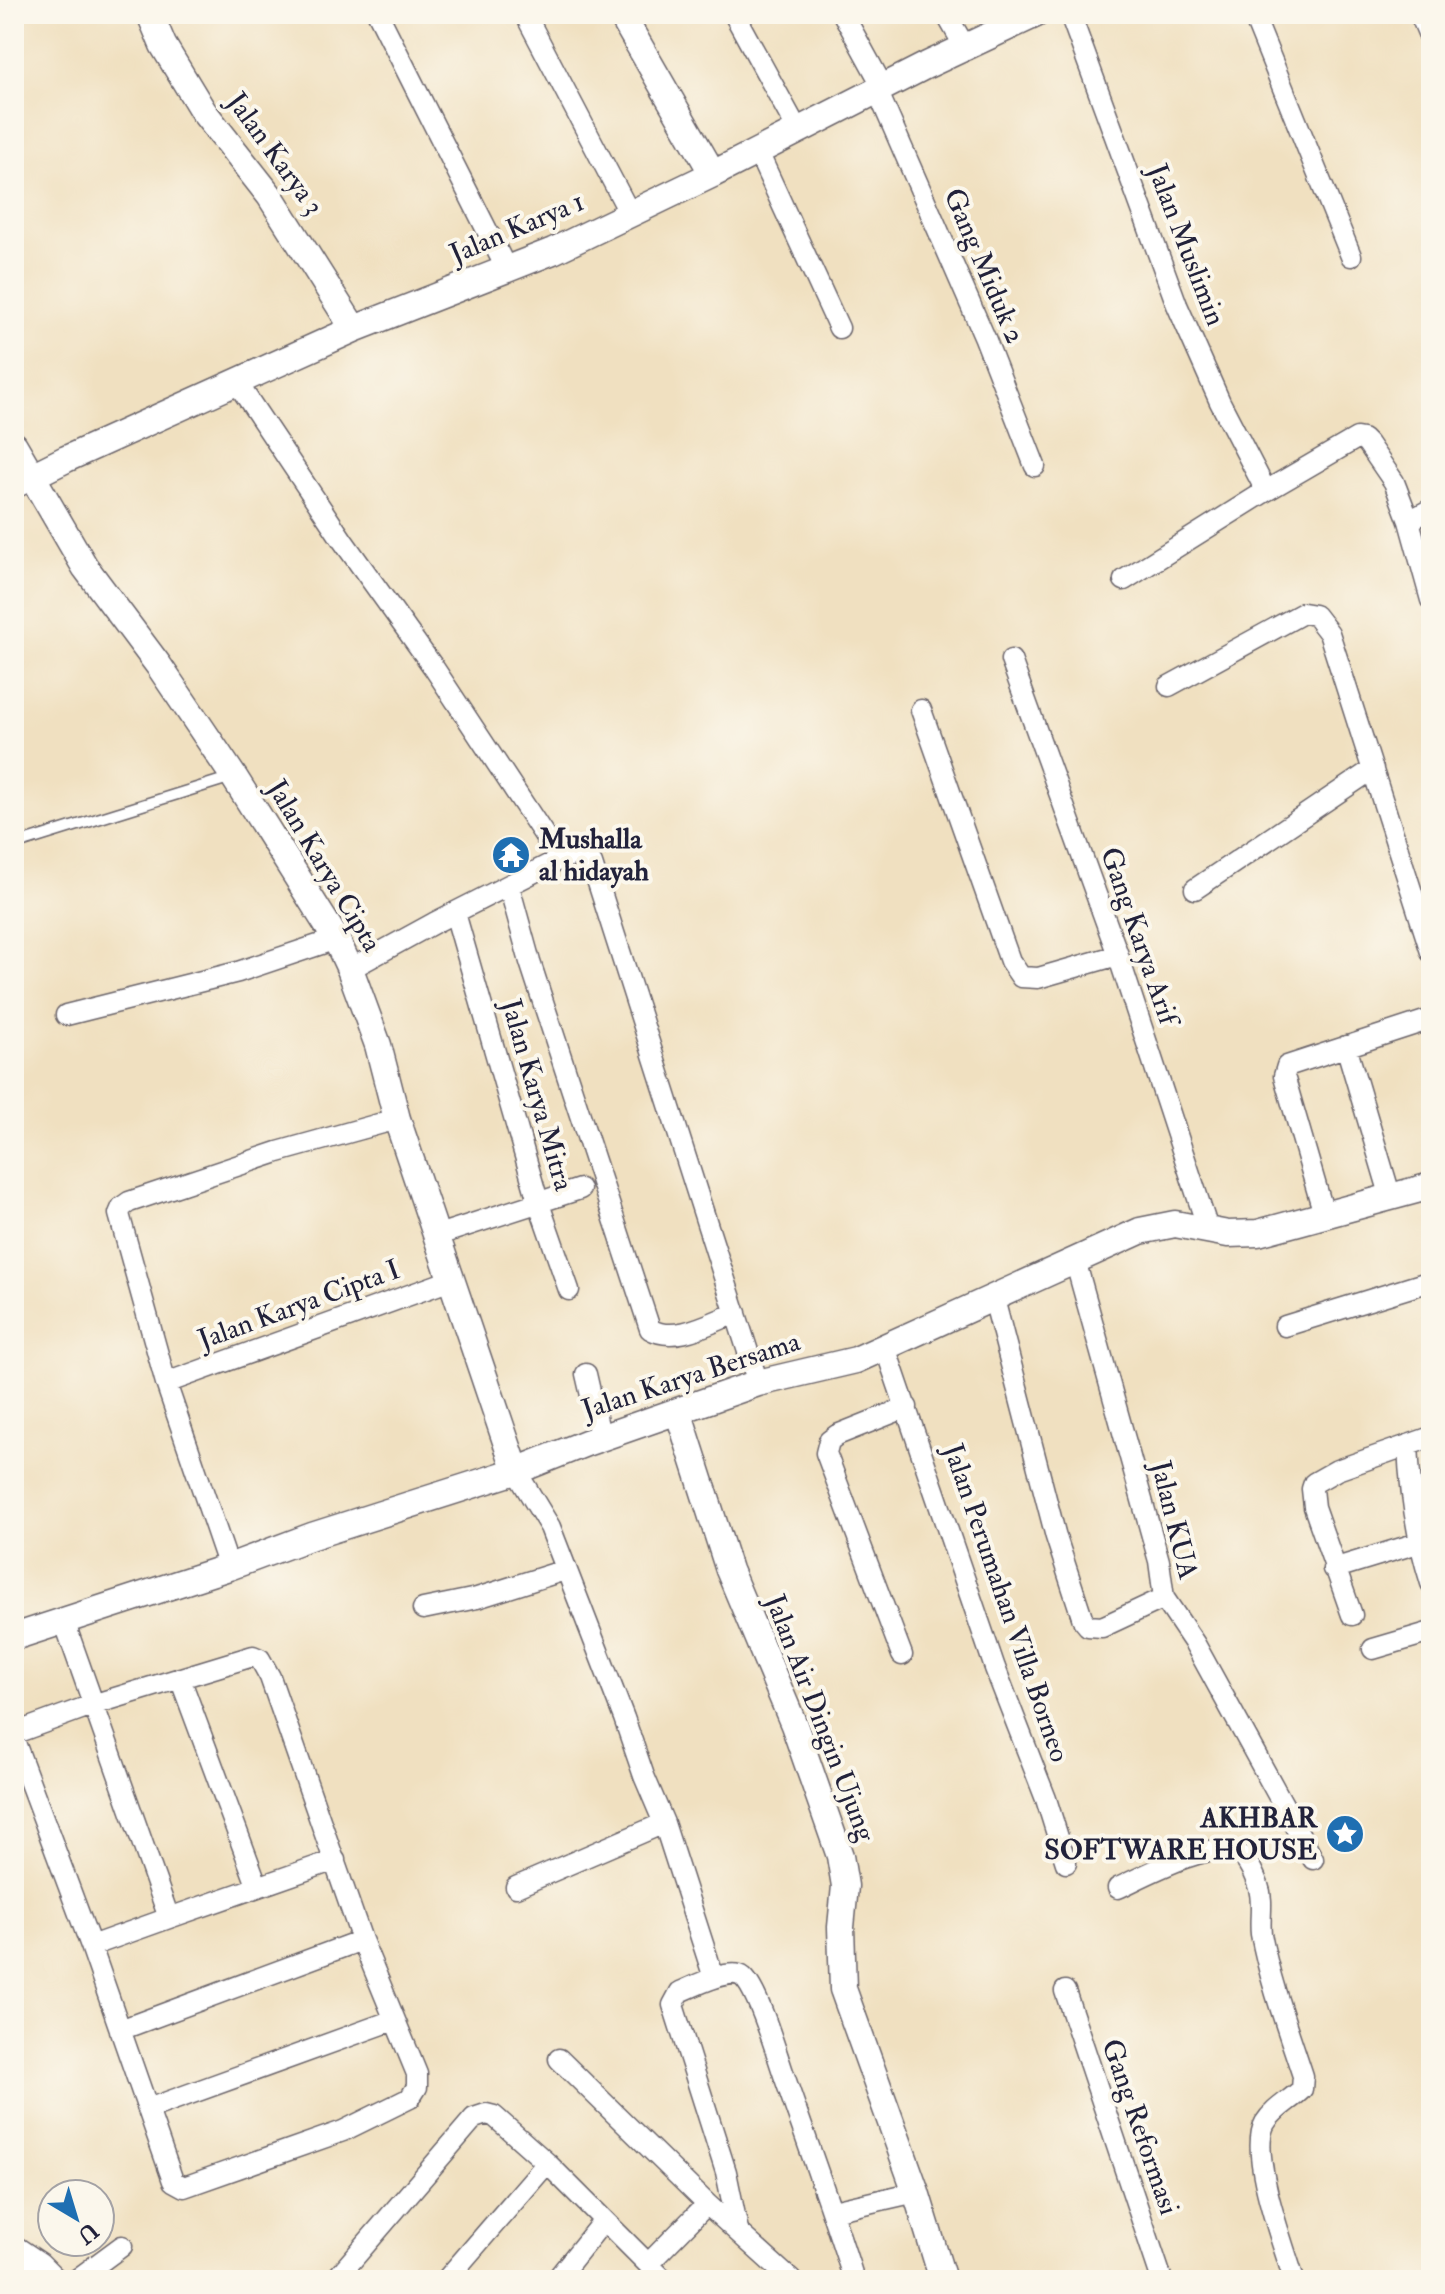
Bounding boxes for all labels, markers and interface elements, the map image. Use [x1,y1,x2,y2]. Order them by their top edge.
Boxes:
street label: Jalan Karya 3 [218,85,331,222]
street label: Jalan Muslimin [1139,158,1233,331]
street label: Gang Miduk 2 [936,183,1032,349]
street label: Jalan Karya 1 [444,184,589,272]
street label: Jalan Karya Cipta [258,773,389,959]
place label: Mushalla al hidayah [538,822,649,889]
temple icon: Mushalla al hidayah [490,834,532,876]
street label: Gang Karya Arif [1092,843,1187,1033]
street label: Jalan Karya Mitra [493,994,581,1195]
street label: Jalan Karya Cipta I [192,1252,405,1358]
street label: Jalan Karya Bersama [577,1324,805,1428]
street label: Jalan Perumahan Villa Borneo [935,1438,1077,1767]
street label: Jalan KUA [1142,1456,1206,1583]
street label: Jalan Air Dingin Ujung [756,1589,884,1848]
place label: AKHBAR SOFTWARE HOUSE [1044,1801,1319,1868]
place icon: AKHBAR SOFTWARE HOUSE [1324,1813,1366,1855]
street label: Gang Reformasi [1094,2034,1186,2220]
north arrow [36,2178,116,2258]
text: U [71,2216,104,2250]

